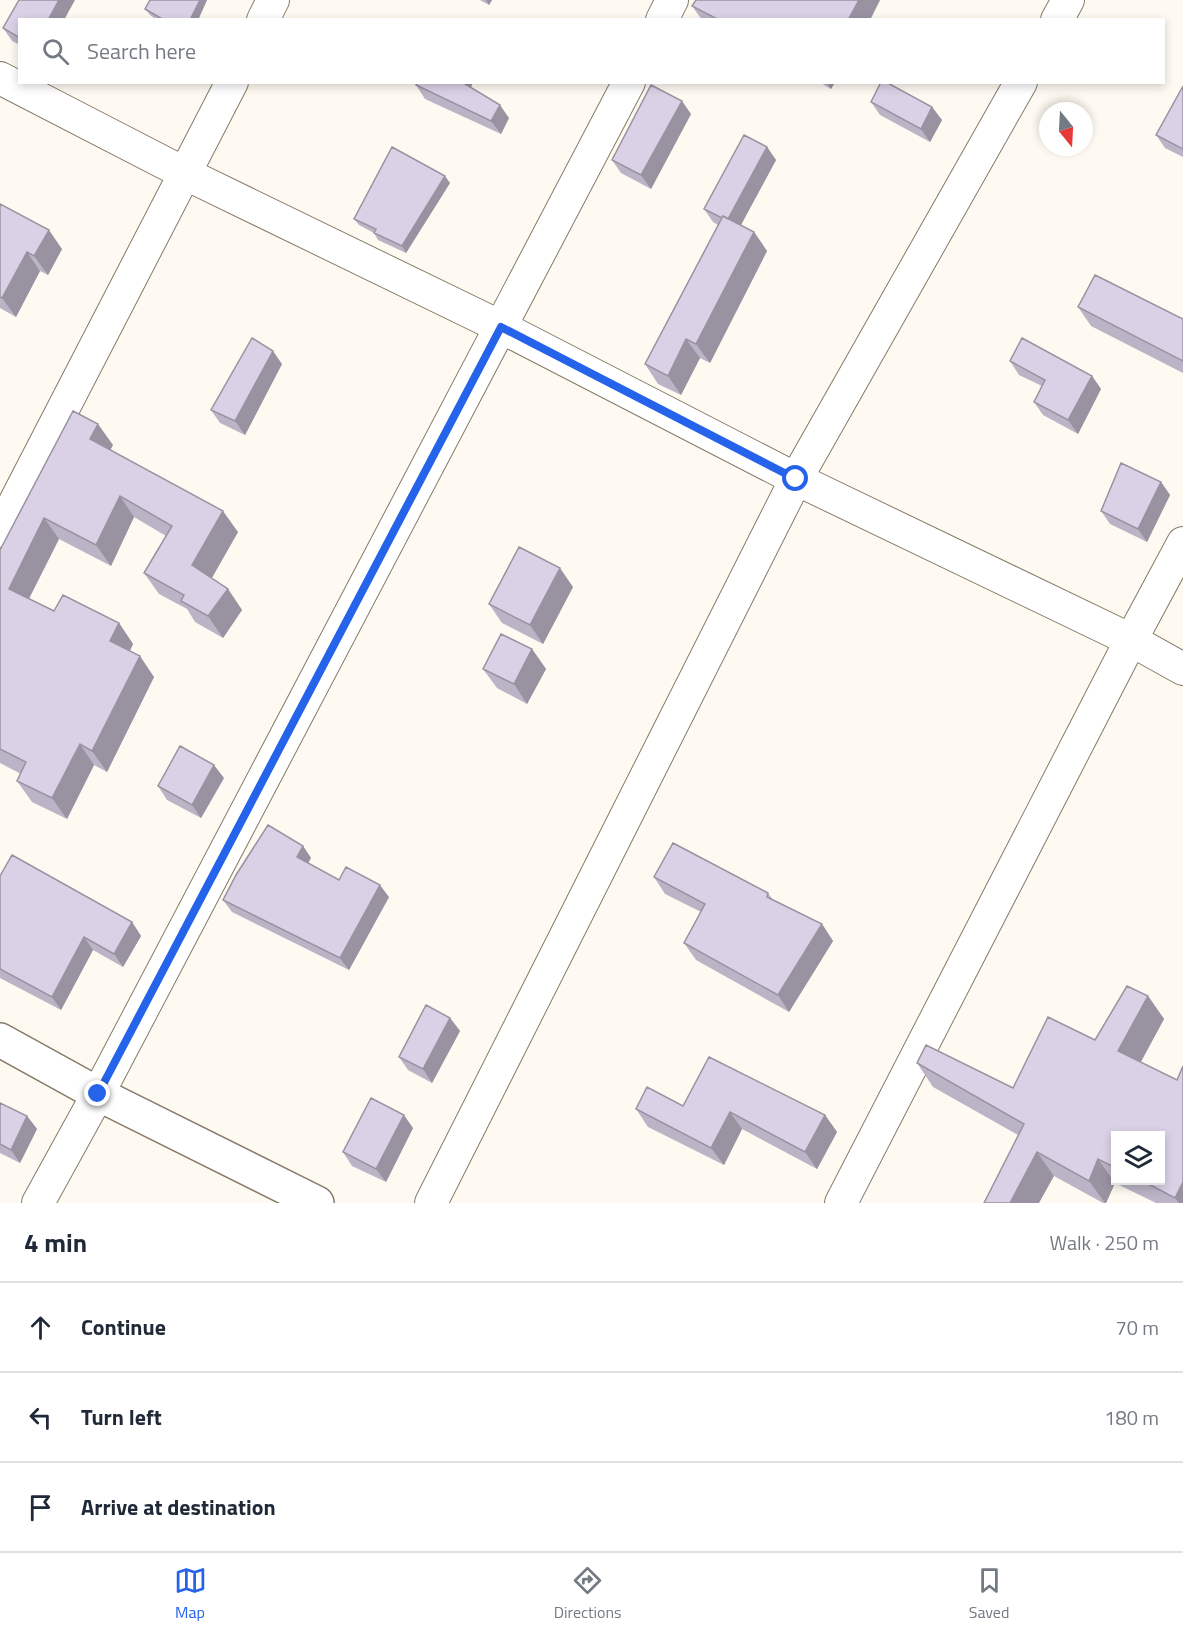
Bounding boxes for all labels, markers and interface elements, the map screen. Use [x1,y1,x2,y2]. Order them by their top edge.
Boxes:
search box [18,18,1165,84]
text: Search here [87,34,196,68]
icon: search [39,35,72,68]
north arrow [1039,102,1093,156]
route start [782,465,808,491]
route end [84,1080,110,1106]
map controls [1111,1131,1165,1185]
button: layers [1111,1131,1165,1185]
text: 4 min [24,1223,87,1262]
text: Walk · 250 m [1050,1227,1159,1258]
text: Continue [81,1310,166,1344]
icon: ahead [24,1311,57,1344]
text: 70 m [1115,1312,1159,1343]
text: Turn left [81,1400,162,1434]
icon: left [24,1401,57,1434]
text: 180 m [1104,1402,1159,1433]
text: Arrive at destination [81,1490,276,1524]
icon: arrive [24,1491,57,1524]
tab: Map [174,1564,207,1624]
tab: Directions [554,1564,622,1624]
tab: Saved [969,1564,1009,1624]

